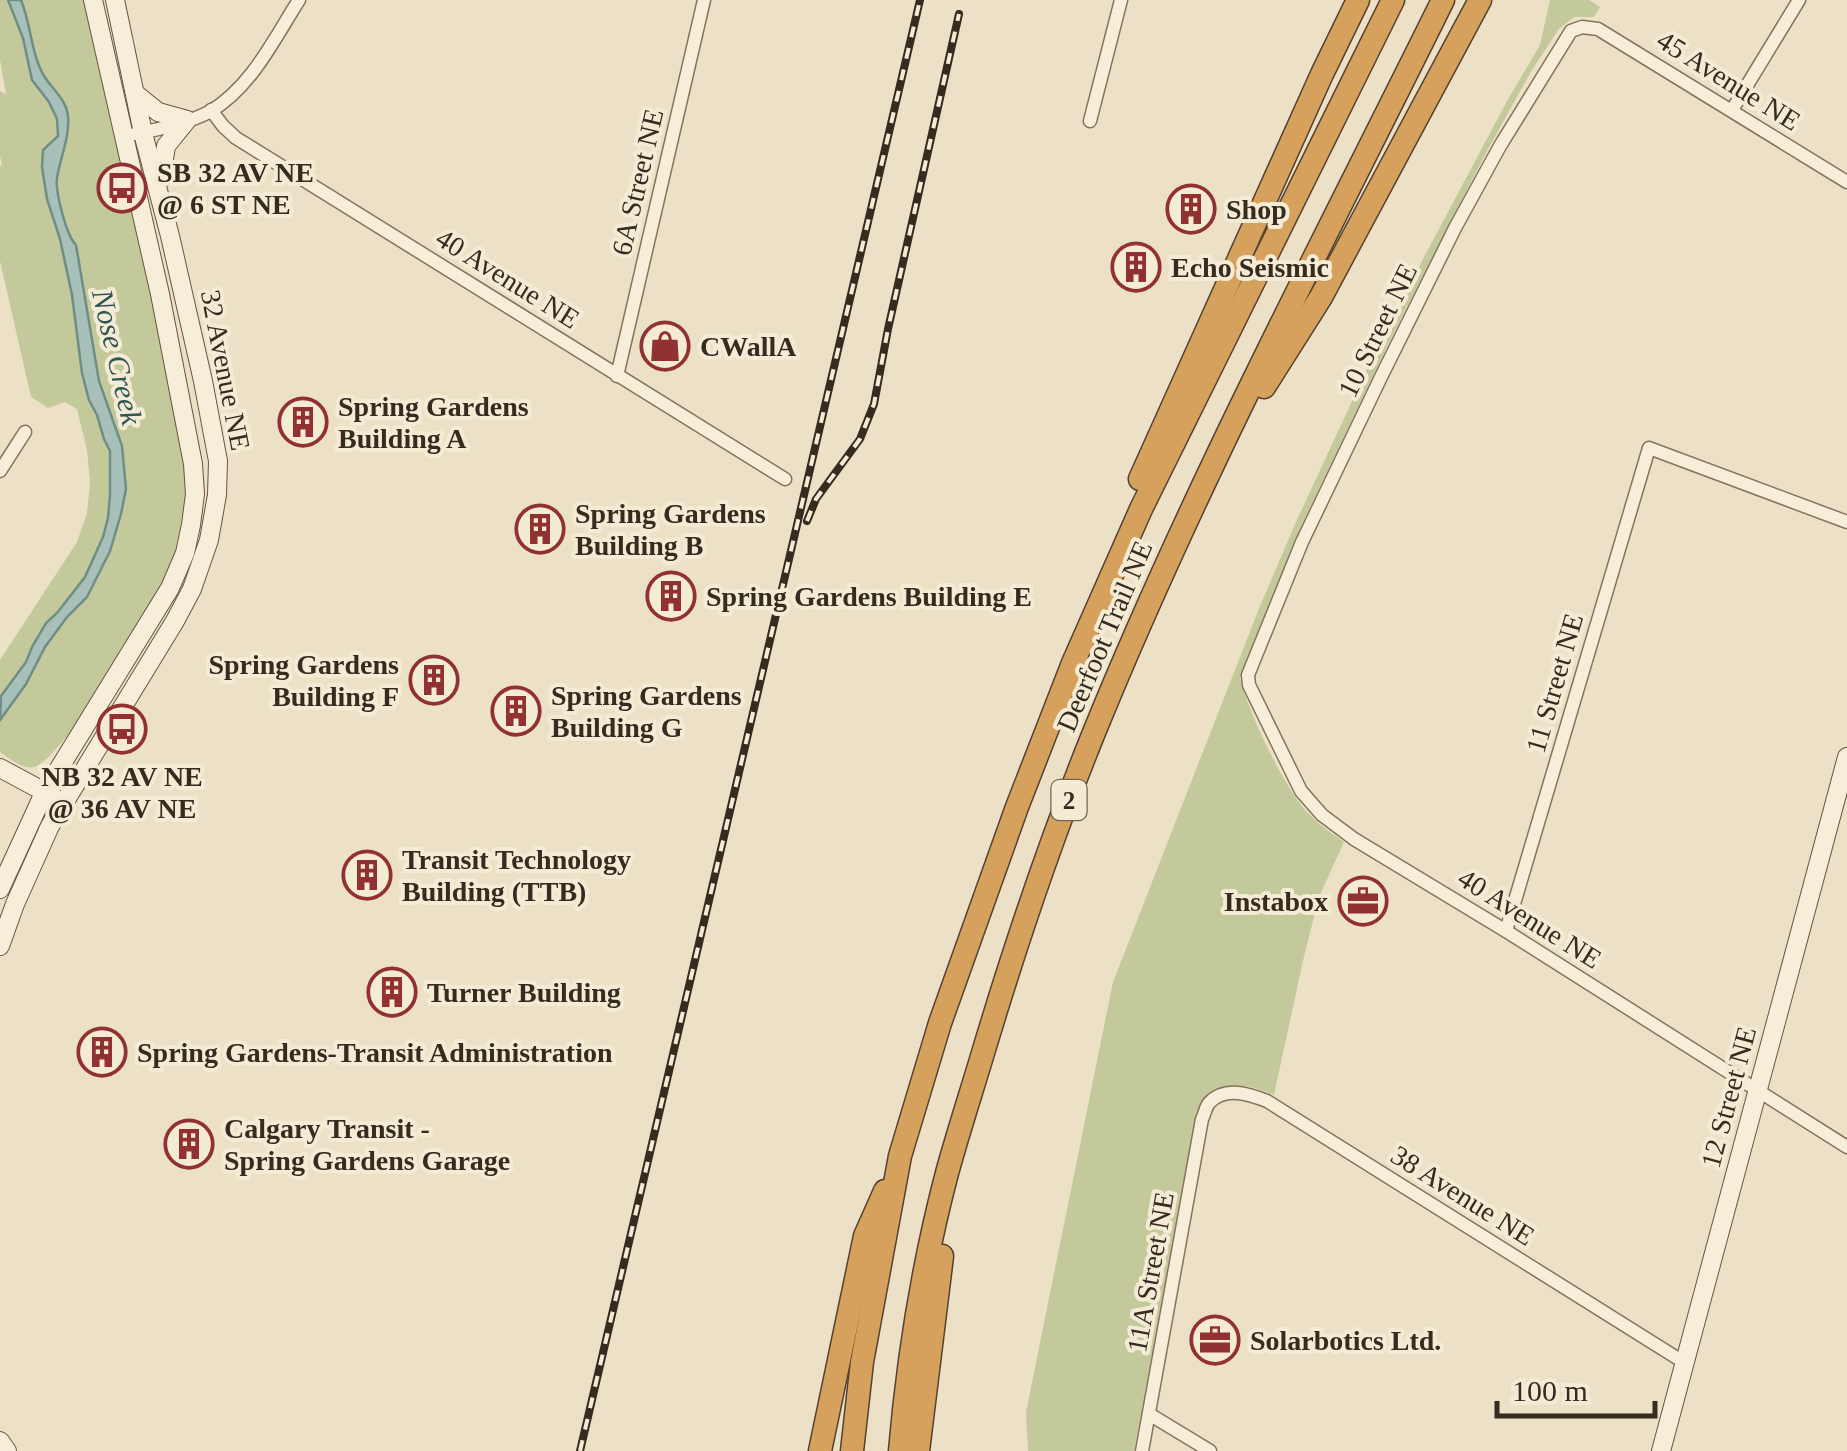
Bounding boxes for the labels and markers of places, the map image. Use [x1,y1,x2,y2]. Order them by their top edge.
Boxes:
place label: SB 32 AV NE @ 6 ST NE [157,157,314,220]
bus stop icon: SB 32 AV NE @ 6 ST NE [96,162,148,214]
building icon: Shop [1165,183,1217,235]
place label: Shop [1226,194,1287,225]
building icon: Echo Seismic [1110,241,1162,293]
place label: Echo Seismic [1171,252,1329,283]
shop icon: CWallA [639,320,691,372]
place label: CWallA [700,331,797,362]
place label: Spring Gardens Building A [338,391,529,454]
building icon: Spring Gardens Building A [277,396,329,448]
place label: Spring Gardens Building B [575,498,766,561]
building icon: Spring Gardens Building B [514,503,566,555]
building icon: Spring Gardens Building E [645,570,697,622]
place label: Spring Gardens Building E [706,581,1032,612]
place label: Spring Gardens Building F [208,649,399,712]
building icon: Spring Gardens Building F [408,654,460,706]
place label: Spring Gardens Building G [551,680,742,743]
building icon: Spring Gardens Building G [490,685,542,737]
bus stop icon: NB 32 AV NE @ 36 AV NE [96,703,148,755]
place label: NB 32 AV NE @ 36 AV NE [41,761,203,824]
place label: Transit Technology Building (TTB) [402,844,631,907]
building icon: Transit Technology Building (TTB) [341,849,393,901]
office icon: Instabox [1337,875,1389,927]
place label: Instabox [1224,886,1328,917]
building icon: Turner Building [366,966,418,1018]
place label: Turner Building [427,977,621,1008]
building icon: Spring Gardens-Transit Administration [76,1026,128,1078]
place label: Spring Gardens-Transit Administration [137,1037,613,1068]
place label: Calgary Transit - Spring Gardens Garage [224,1113,510,1176]
building icon: Calgary Transit - Spring Gardens Garage [163,1118,215,1170]
office icon: Solarbotics Ltd. [1189,1314,1241,1366]
place label: Solarbotics Ltd. [1250,1325,1441,1356]

